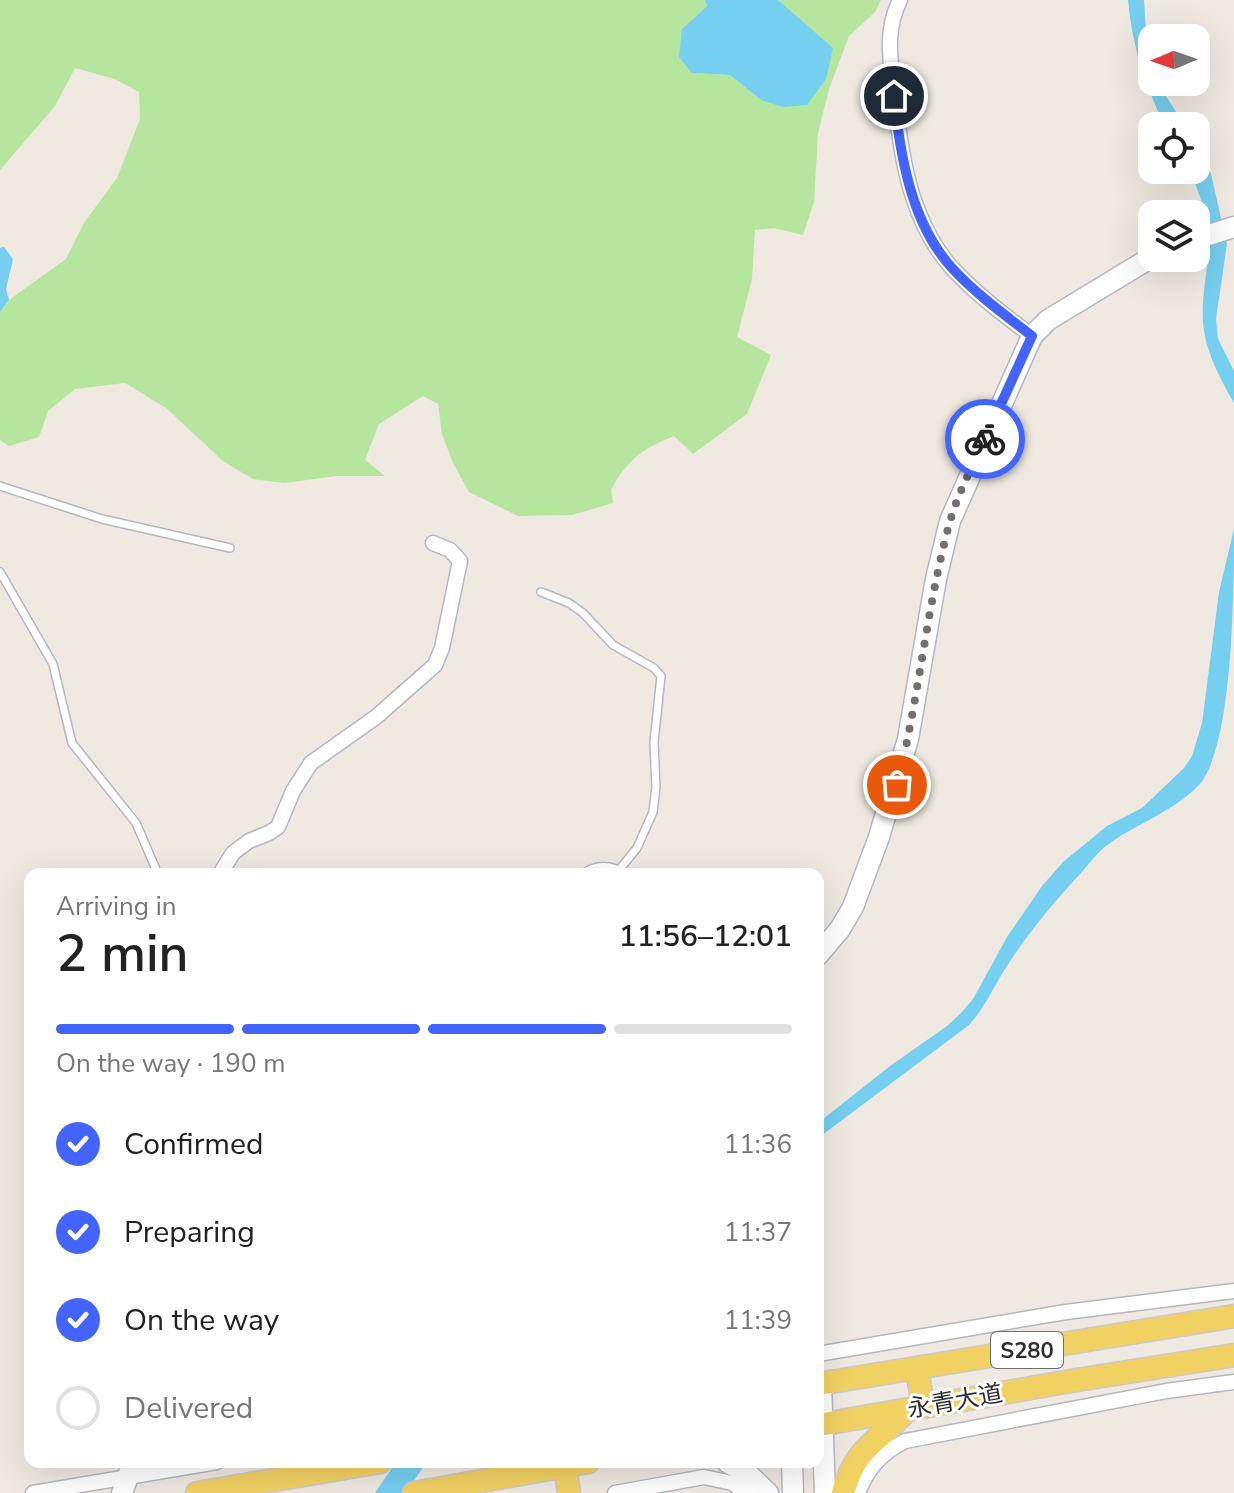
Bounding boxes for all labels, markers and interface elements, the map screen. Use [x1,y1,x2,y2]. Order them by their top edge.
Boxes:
north arrow [1138,24,1210,96]
map controls [1138,24,1210,272]
pin [860,62,928,130]
icon: home [872,74,916,118]
button: locate [1138,112,1210,184]
button: layers [1138,200,1210,272]
courier [945,399,1025,479]
icon: bike [963,417,1007,461]
pin [863,751,931,819]
icon: bag [875,763,919,807]
text: Arriving in [56,889,177,924]
text: 11:56–12:01 [619,916,792,957]
text: 2 min [56,918,189,989]
text: On the way · 190 m [56,1046,285,1081]
icon: check [56,1122,100,1166]
text: Confirmed [124,1124,264,1165]
text: 11:36 [724,1127,792,1162]
icon: check [56,1210,100,1254]
text: Preparing [124,1212,255,1253]
text: 11:37 [724,1215,792,1250]
icon: check [56,1298,100,1342]
text: On the way [124,1300,279,1341]
text: 11:39 [724,1303,792,1338]
road number: S280 [991,1332,1063,1368]
street label: 永青大道 [905,1377,1005,1425]
text: Delivered [124,1388,253,1429]

